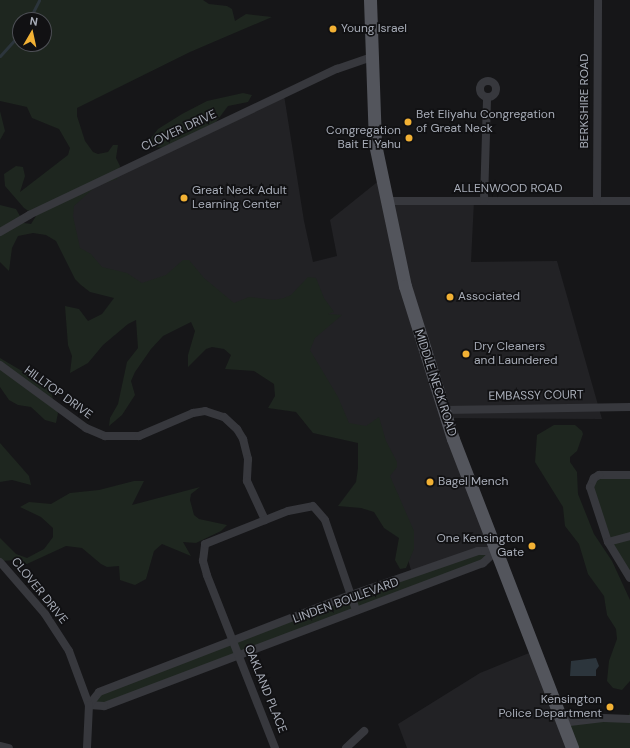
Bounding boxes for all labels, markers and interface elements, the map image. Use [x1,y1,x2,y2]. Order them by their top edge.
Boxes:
north arrow [12,12,52,52]
text: N [29,14,39,29]
place label: Young Israel [341,22,407,36]
marker: Young Israel [328,24,338,34]
street label: BERKSHIRE ROAD [578,53,592,149]
street label: CLOVER DRIVE [139,107,219,155]
place label: Bet Eliyahu Congregation of Great Neck [416,108,555,136]
marker: Bet Eliyahu Congregation of Great Neck [403,117,413,127]
place label: Congregation Bait El Yahu [326,124,401,152]
marker: Congregation Bait El Yahu [404,133,414,143]
street label: ALLENWOOD ROAD [453,182,563,196]
place label: Great Neck Adult Learning Center [192,184,287,212]
marker: Great Neck Adult Learning Center [179,193,189,203]
place label: Associated [458,290,520,304]
marker: Associated [445,292,455,302]
street label: MIDDLE NECK ROAD [411,328,459,438]
place label: Dry Cleaners and Laundered [474,340,558,368]
marker: Dry Cleaners and Laundered [461,349,471,359]
street label: HILLTOP DRIVE [21,363,95,423]
street label: EMBASSY COURT [488,388,584,404]
place label: Bagel Mench [438,475,508,489]
marker: Bagel Mench [425,477,435,487]
place label: One Kensington Gate [436,532,524,560]
marker: One Kensington Gate [527,541,537,551]
street label: CLOVER DRIVE [8,555,70,627]
street label: LINDEN BOULEVARD [291,575,401,627]
street label: OAKLAND PLACE [241,643,289,735]
place label: Kensington Police Department [498,693,602,721]
marker: Kensington Police Department [605,702,615,712]

